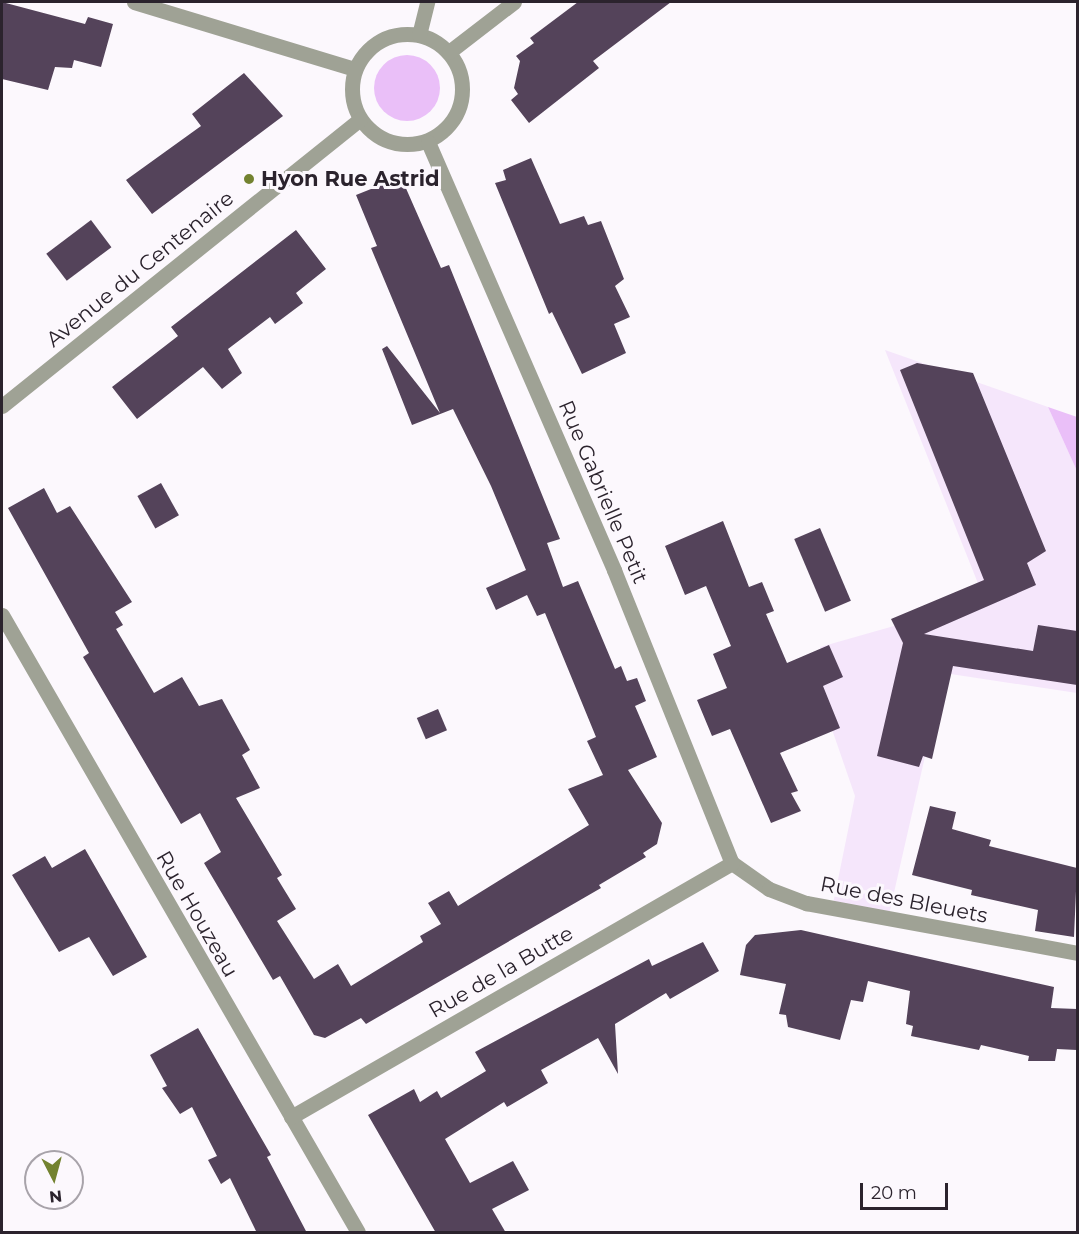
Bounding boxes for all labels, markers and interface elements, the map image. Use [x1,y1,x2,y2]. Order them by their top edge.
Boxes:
place label: Hyon Rue Astrid [261,166,440,192]
marker: Hyon Rue Astrid [242,172,256,186]
street label: Avenue du Centenaire [41,186,239,352]
street label: Rue Gabrielle Petit [553,397,653,587]
street label: Rue Houzeau [151,847,243,981]
street label: Rue des Bleuets [818,871,990,929]
street label: Rue de la Butte [424,920,578,1024]
north arrow [24,1150,84,1210]
scale bar [863,1171,952,1209]
text: 20 m [871,1182,917,1204]
text: N [48,1186,63,1207]

